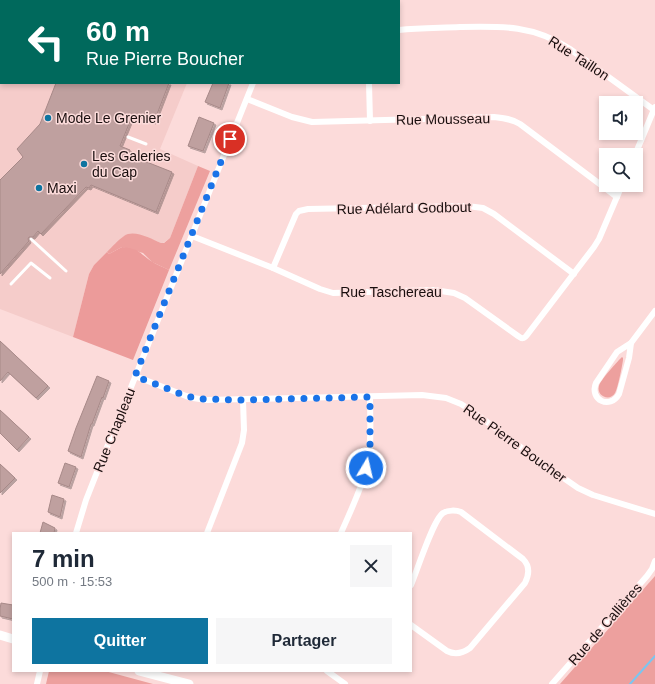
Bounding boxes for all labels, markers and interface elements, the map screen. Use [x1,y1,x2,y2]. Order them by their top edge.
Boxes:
icon: left [20,16,72,68]
text: 60 m [86,16,150,47]
street label: Rue Taillon [546,32,612,84]
text: Rue Pierre Boucher [86,49,244,69]
map controls [599,96,643,192]
button: sound [599,96,643,140]
place label: Mode Le Grenier [56,110,161,126]
street label: Rue Mousseau [396,110,490,128]
marker: Mode Le Grenier [43,113,53,123]
pin [213,122,247,156]
icon: arrive [219,128,241,150]
place label: Les Galeries du Cap [92,148,171,180]
button: search [599,148,643,192]
marker: Les Galeries du Cap [79,159,89,169]
place label: Maxi [47,180,77,196]
marker: Maxi [34,183,44,193]
street label: Rue Adélard Godbout [337,199,472,217]
street label: Rue Taschereau [340,284,442,300]
street label: Rue Chapleau [90,386,138,474]
street label: Rue Pierre Boucher [461,400,570,486]
position arrow [345,447,387,489]
text: 7 min [32,545,95,572]
button: close [350,545,392,587]
text: 500 m · 15:53 [32,574,112,589]
street label: Rue de Callières [565,580,645,668]
button: Quitter [32,618,208,664]
button: Partager [216,618,392,664]

